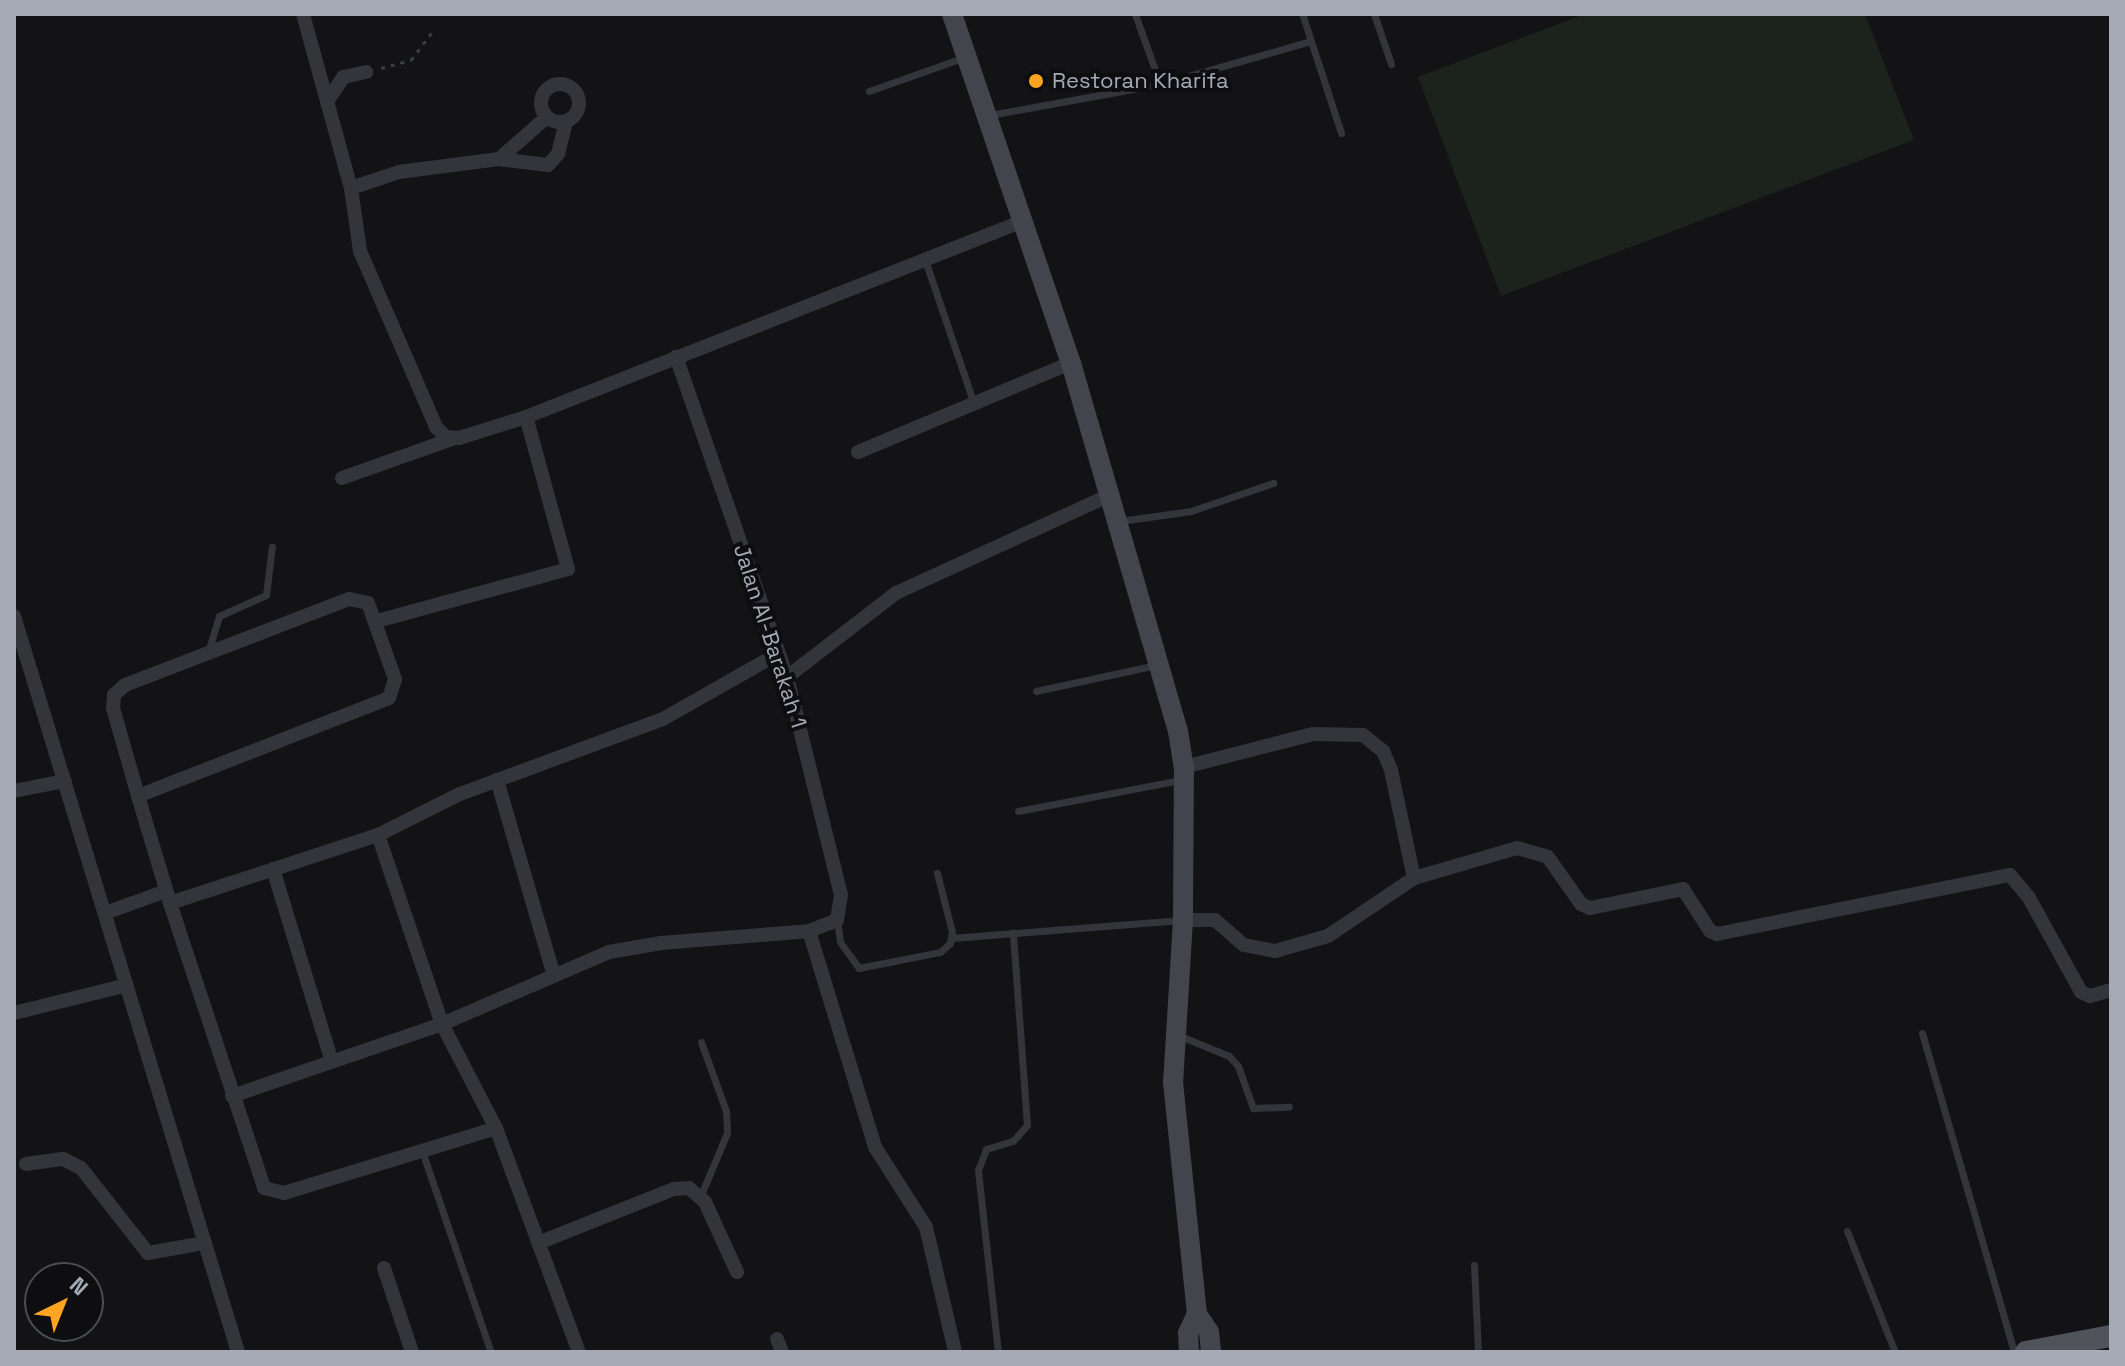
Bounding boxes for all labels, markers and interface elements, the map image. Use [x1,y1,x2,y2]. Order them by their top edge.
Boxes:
place label: Restoran Kharifa [1052,68,1229,94]
marker: Restoran Kharifa [1027,72,1045,90]
street label: Jalan Al-Barakah 1 [728,541,812,731]
north arrow [24,1262,104,1342]
text: N [64,1271,94,1301]

